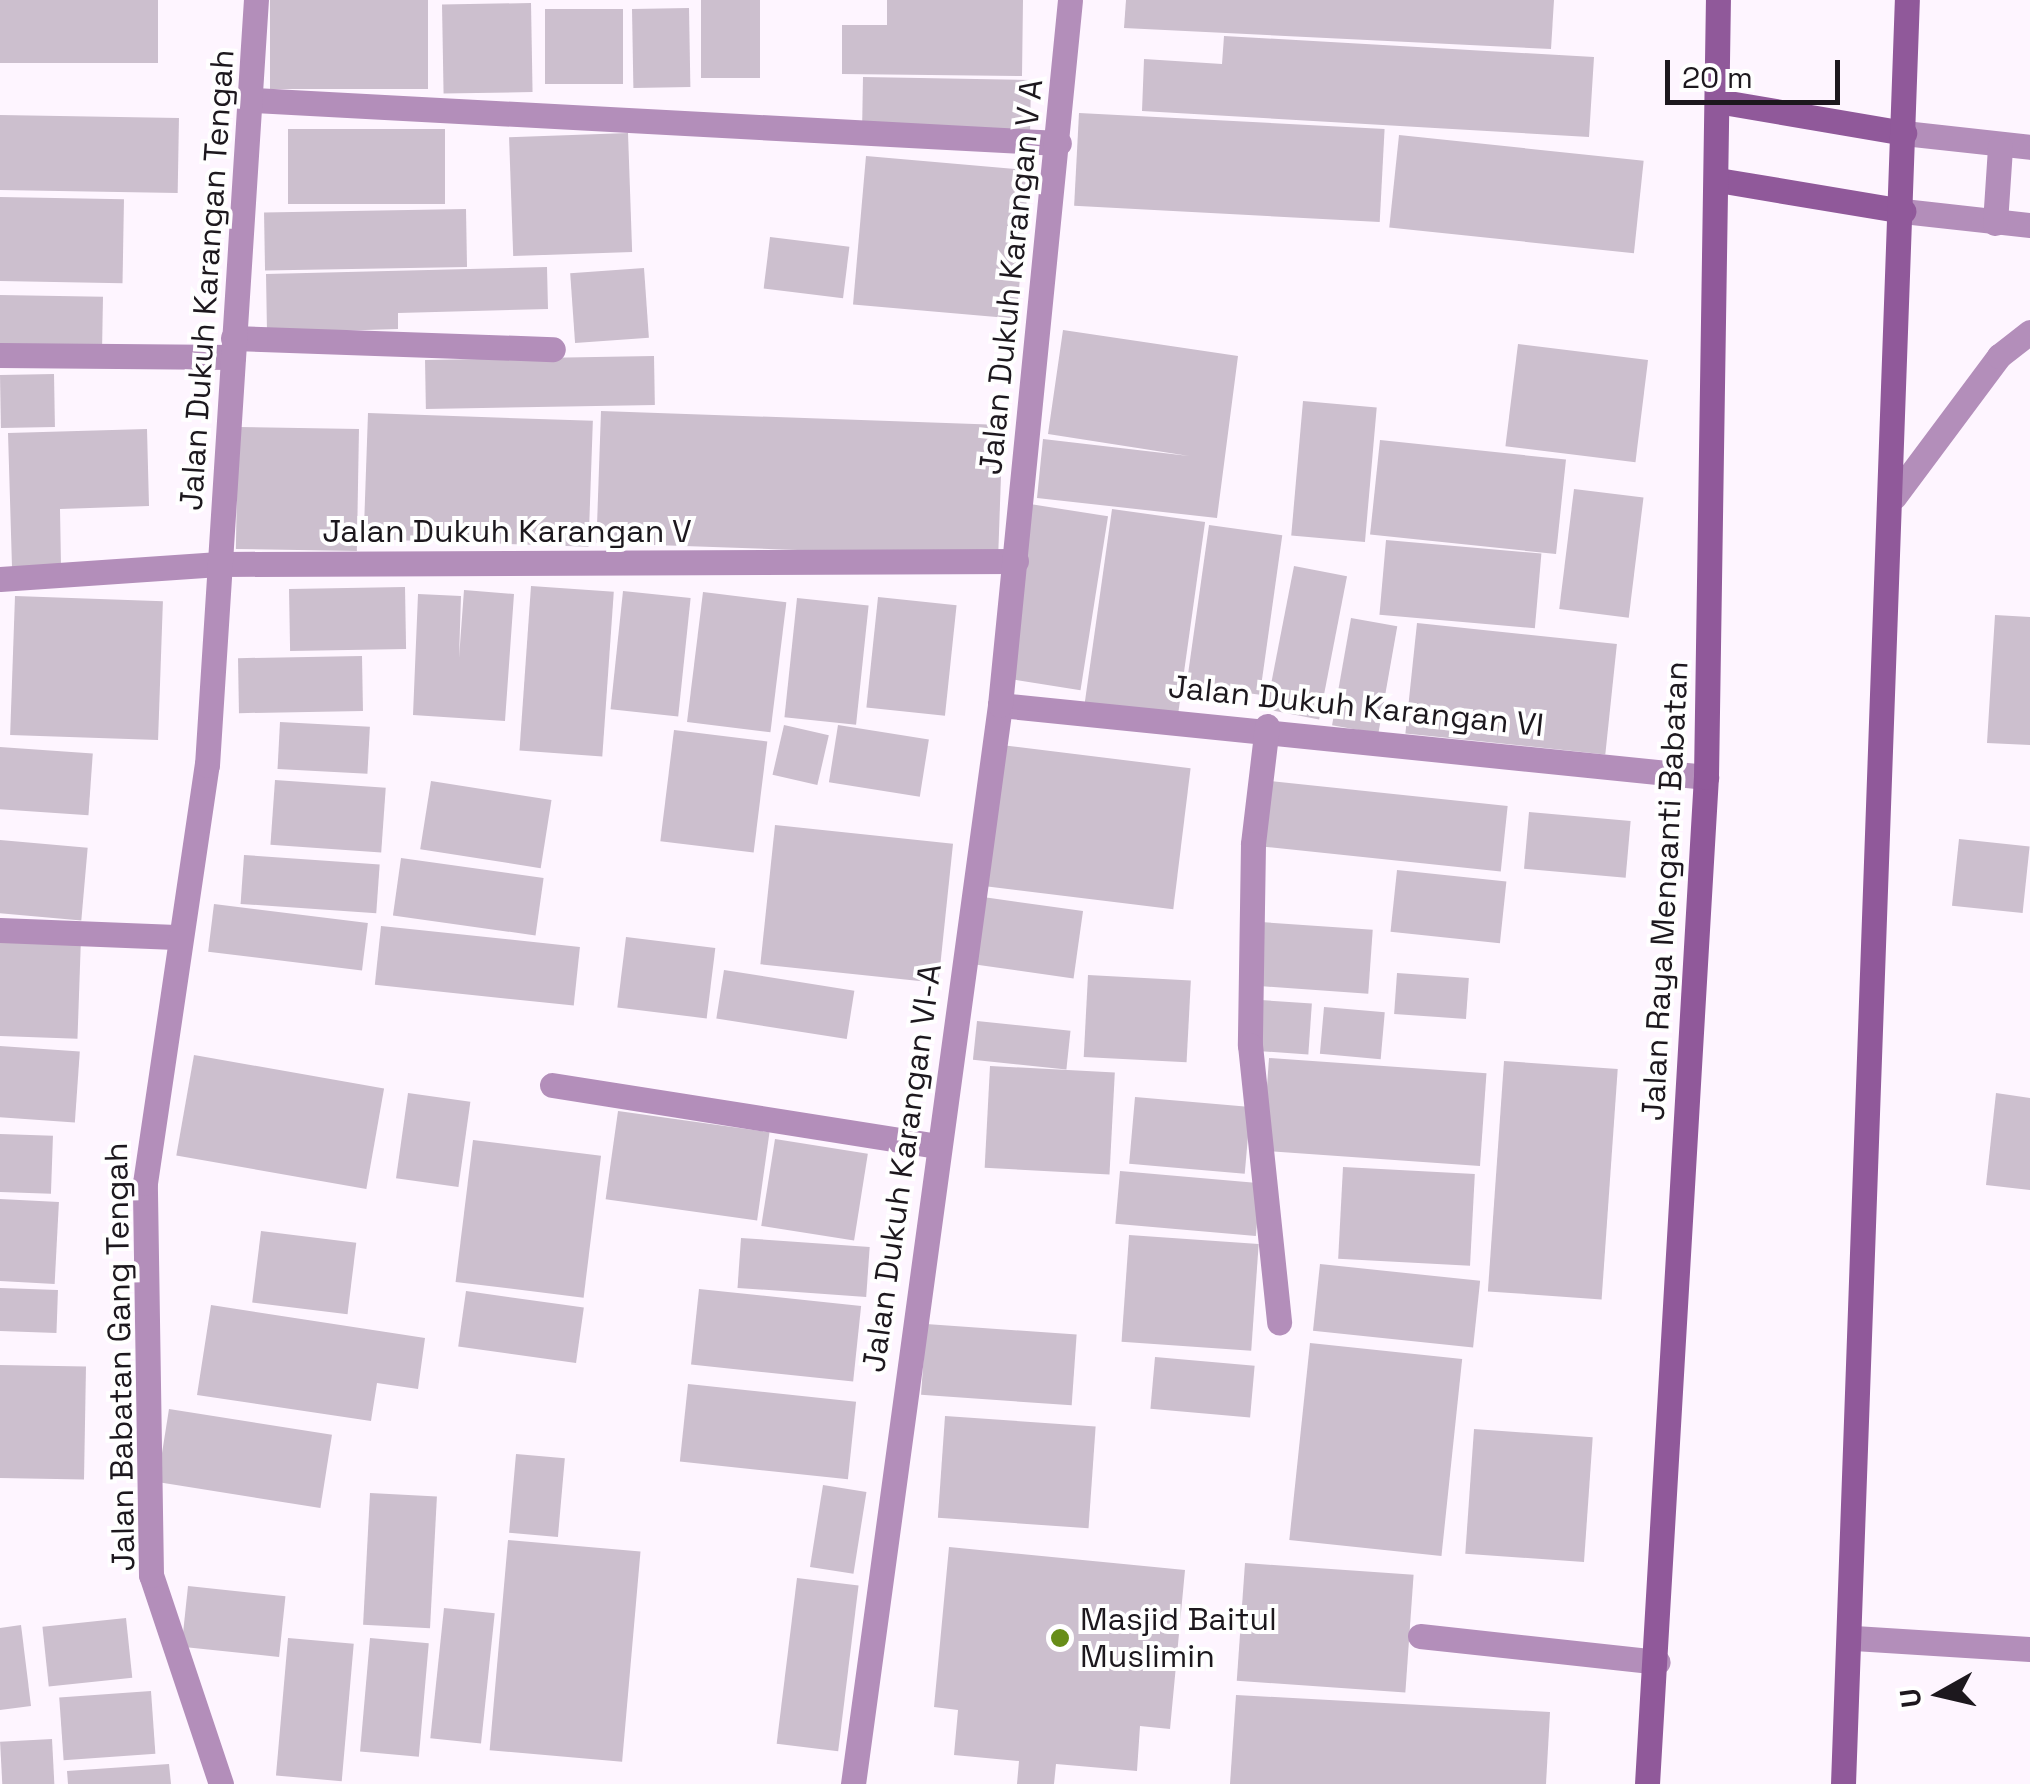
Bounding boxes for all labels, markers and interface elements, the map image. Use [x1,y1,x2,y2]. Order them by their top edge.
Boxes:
scale bar [1670,40,1845,102]
street label: Jalan Dukuh Karangan Tengah [172,48,242,512]
text: 20 m [1682,58,1753,97]
street label: Jalan Dukuh Karangan V A [971,77,1051,477]
street label: Jalan Dukuh Karangan V [322,512,692,550]
street label: Jalan Raya Menganti Babatan [1634,660,1696,1122]
street label: Jalan Dukuh Karangan VI [1166,667,1546,745]
street label: Jalan Dukuh Karangan VI-A [854,961,950,1375]
street label: Jalan Babatan Gang Tengah [97,1142,143,1572]
place label: Masjid Baitul Muslimin [1080,1601,1277,1676]
marker: Masjid Baitul Muslimin [1049,1627,1071,1649]
north arrow [1890,1644,1990,1744]
text: U [1891,1686,1929,1710]

